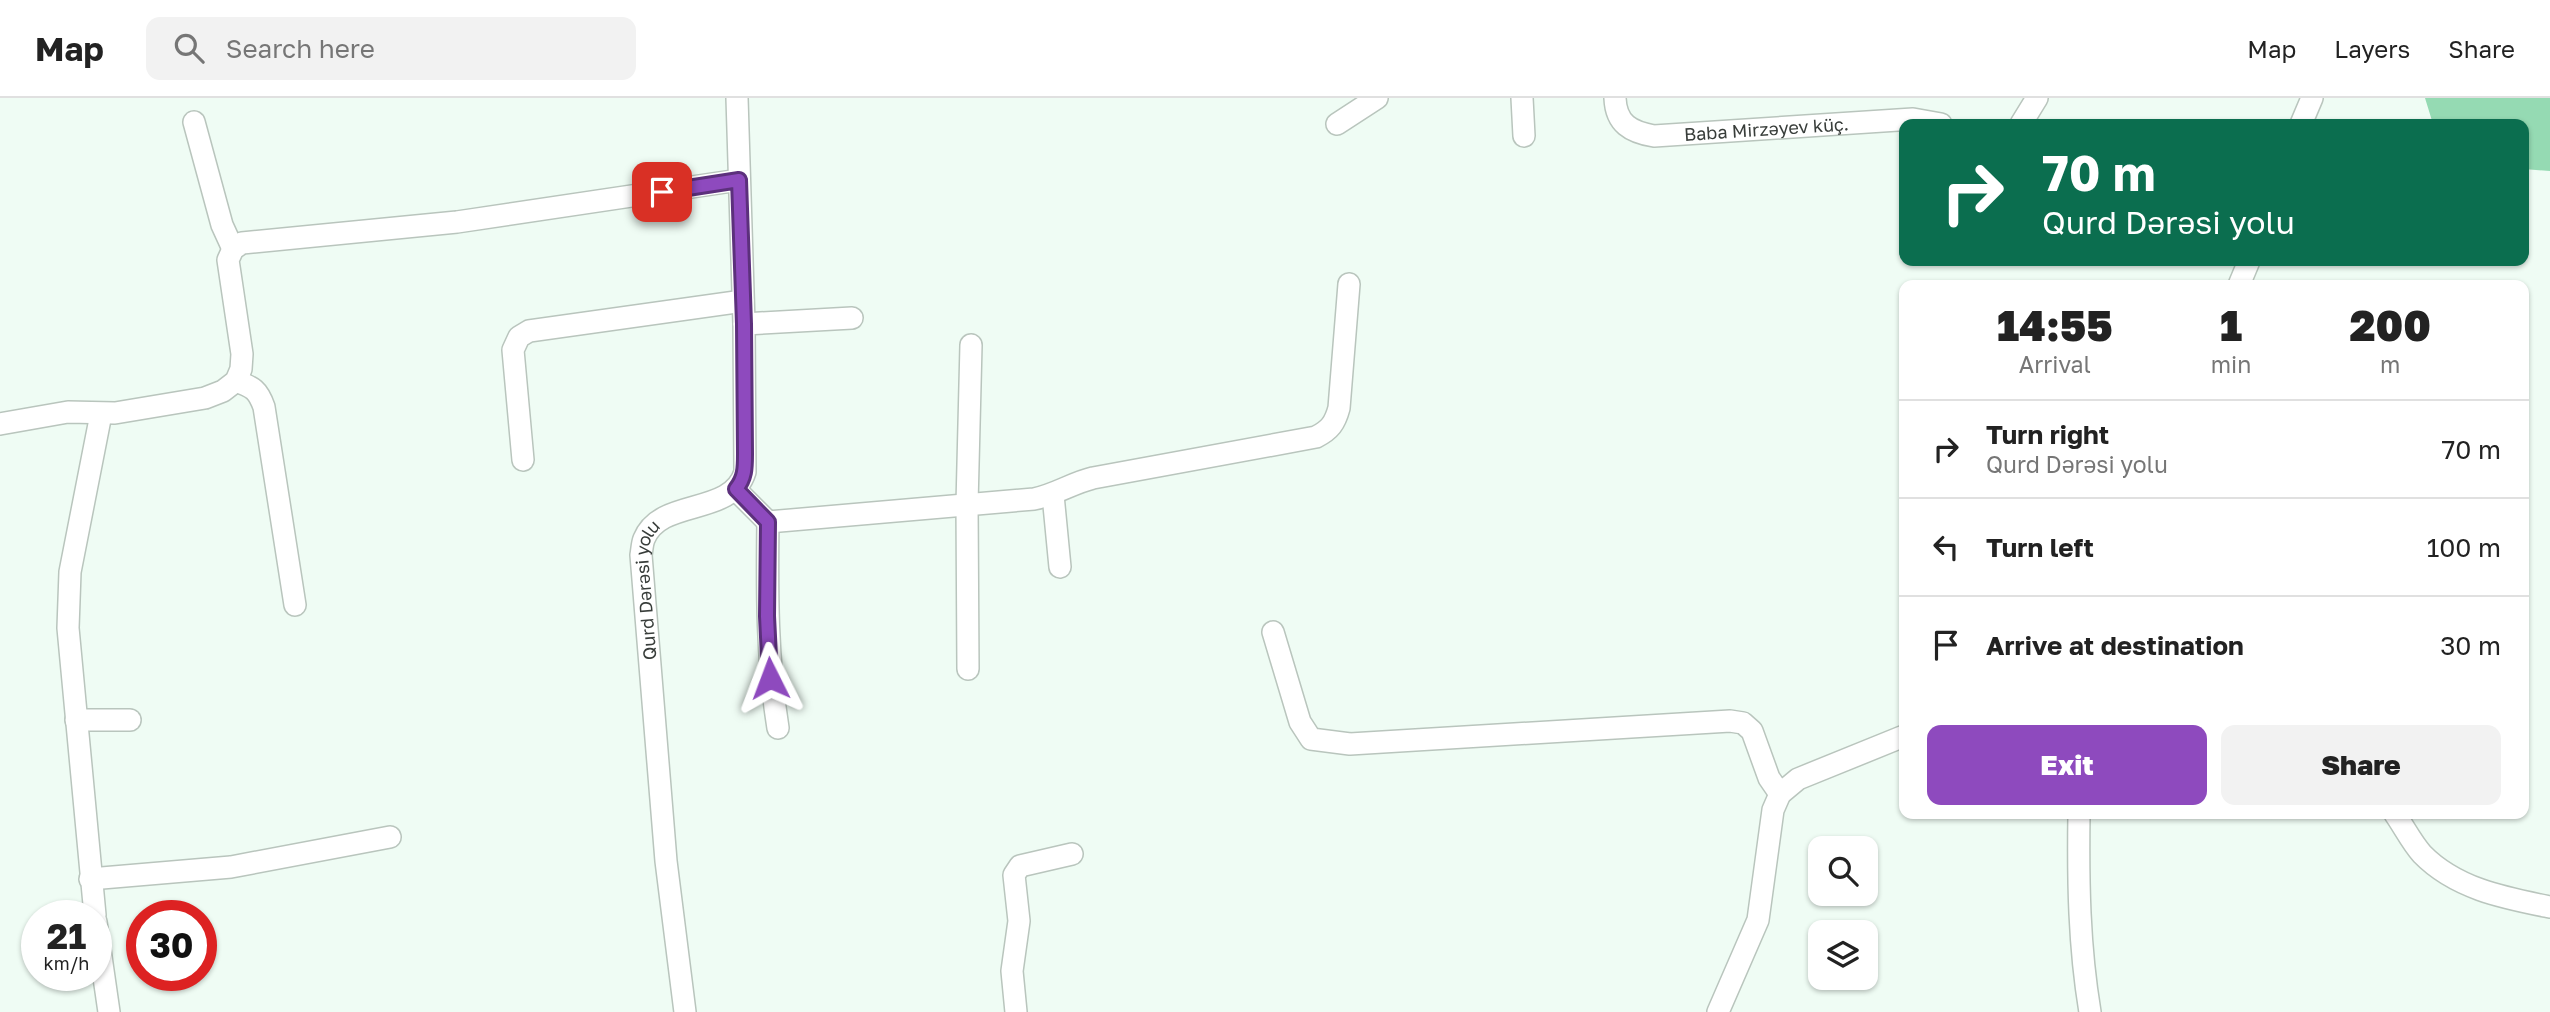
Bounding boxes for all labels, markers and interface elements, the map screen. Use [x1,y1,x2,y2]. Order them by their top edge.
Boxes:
search box [146,17,636,80]
text: Map [35,29,104,68]
icon: search [170,29,208,67]
text: Search here [226,33,375,64]
text: Map [2247,34,2296,63]
text: Layers [2334,34,2410,63]
text: Share [2448,34,2515,63]
street label: Baba Mirzəyev küç. [1683,112,1849,145]
text: 70 m [2042,143,2156,202]
icon: right [1927,147,2018,238]
pin [632,162,692,222]
icon: arrive [643,173,681,211]
text: Qurd Dərəsi yolu [2042,203,2295,241]
text: 14:55 [1997,300,2113,350]
text: 1 [2220,300,2242,350]
text: 200 [2349,300,2431,350]
text: Arrival [2019,350,2091,378]
text: min [2211,350,2251,378]
text: m [2380,350,2400,378]
text: Turn right [1986,419,2109,450]
icon: right [1927,430,1965,468]
text: 70 m [2442,434,2501,465]
text: Qurd Dərəsi yolu [1986,450,2168,478]
street label: Qurd Dərəsi yolu [630,515,664,661]
icon: left [1927,528,1965,566]
text: Turn left [1986,532,2094,563]
text: 100 m [2427,532,2501,563]
icon: arrive [1927,626,1965,664]
text: Arrive at destination [1986,630,2244,661]
text: 30 m [2440,630,2501,661]
position arrow [733,641,807,715]
button: Exit [1927,725,2207,805]
button: Share [2221,725,2501,805]
map controls [1808,836,1878,990]
button: search [1808,836,1878,906]
speed limit sign: 30 [126,900,217,991]
text: 21 [47,915,86,957]
button: layers [1808,920,1878,990]
text: km/h [44,952,89,974]

